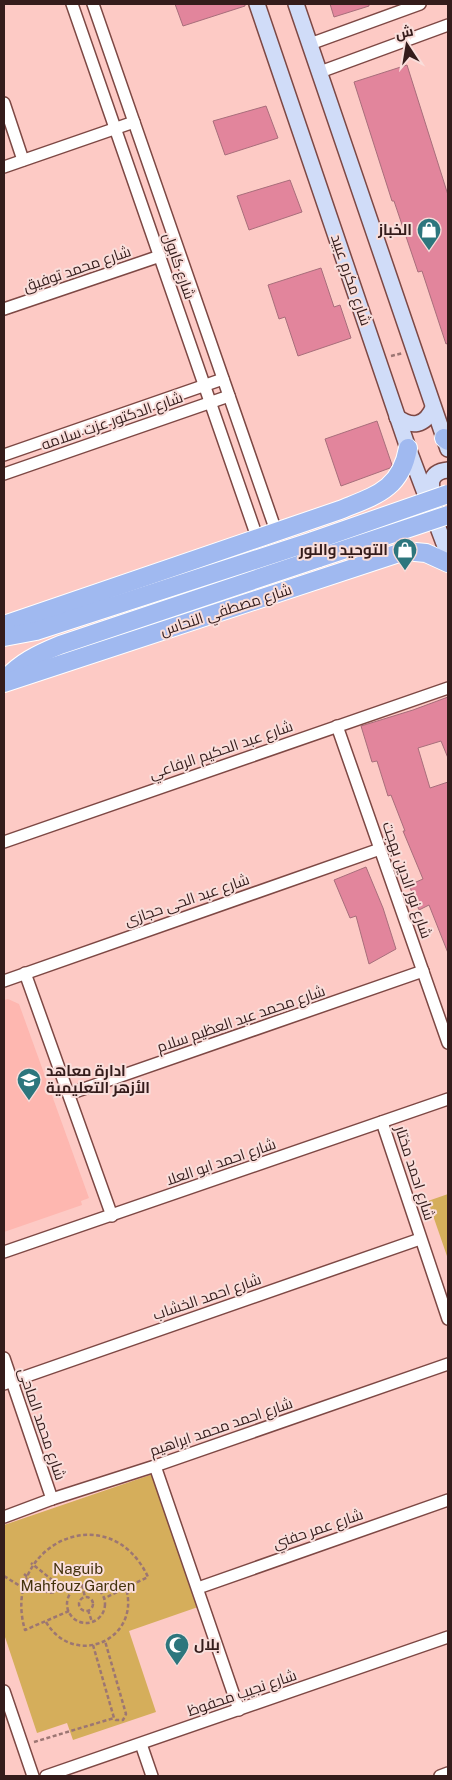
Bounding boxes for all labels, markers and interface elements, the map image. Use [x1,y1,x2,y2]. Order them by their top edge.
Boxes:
north arrow [382,20,432,70]
text: ش [394,23,415,43]
shop icon: الخباز [416,217,442,251]
place label: الخباز [377,221,412,238]
street label: شارع كابول [157,230,199,302]
street label: شارع مكرم عبيد [325,232,375,329]
street label: شارع محمد توفيق [21,242,134,298]
street label: شارع الدكتور عزت سلامه [39,388,186,456]
shop icon: التوحيد والنور [392,537,418,571]
place label: التوحيد والنور [298,541,388,559]
street label: شارع مصطفي النحاس [158,580,295,643]
street label: شارع عبد الحكيم الرفاعي [147,717,296,786]
street label: شارع نور الدين بهجت [377,819,435,941]
street label: شارع عبد الحى حجازى [122,870,252,932]
street label: شارع محمد عبد العظيم سلام [154,982,328,1058]
place label: ادارة معاهد الأزهر التعليمية [46,1062,150,1097]
school or university icon: ادارة معاهد الأزهر التعليمية [16,1067,42,1101]
street label: شارع احمد مختار [389,1123,439,1223]
street label: شارع احمد ابو العلا [164,1135,279,1191]
street label: شارع احمد الخشاب [151,1270,264,1326]
street label: شارع محمد الماحى [12,1366,70,1483]
street label: شارع احمد محمد ابراهيم [147,1394,296,1462]
street label: شارع عمر حفني [270,1505,367,1556]
park label: Naguib Mahfouz Garden [21,1560,135,1594]
mosque icon: بلال [164,1632,190,1666]
place label: بلال [194,1636,220,1653]
street label: شارع نجيب محفوظ [185,1666,300,1722]

